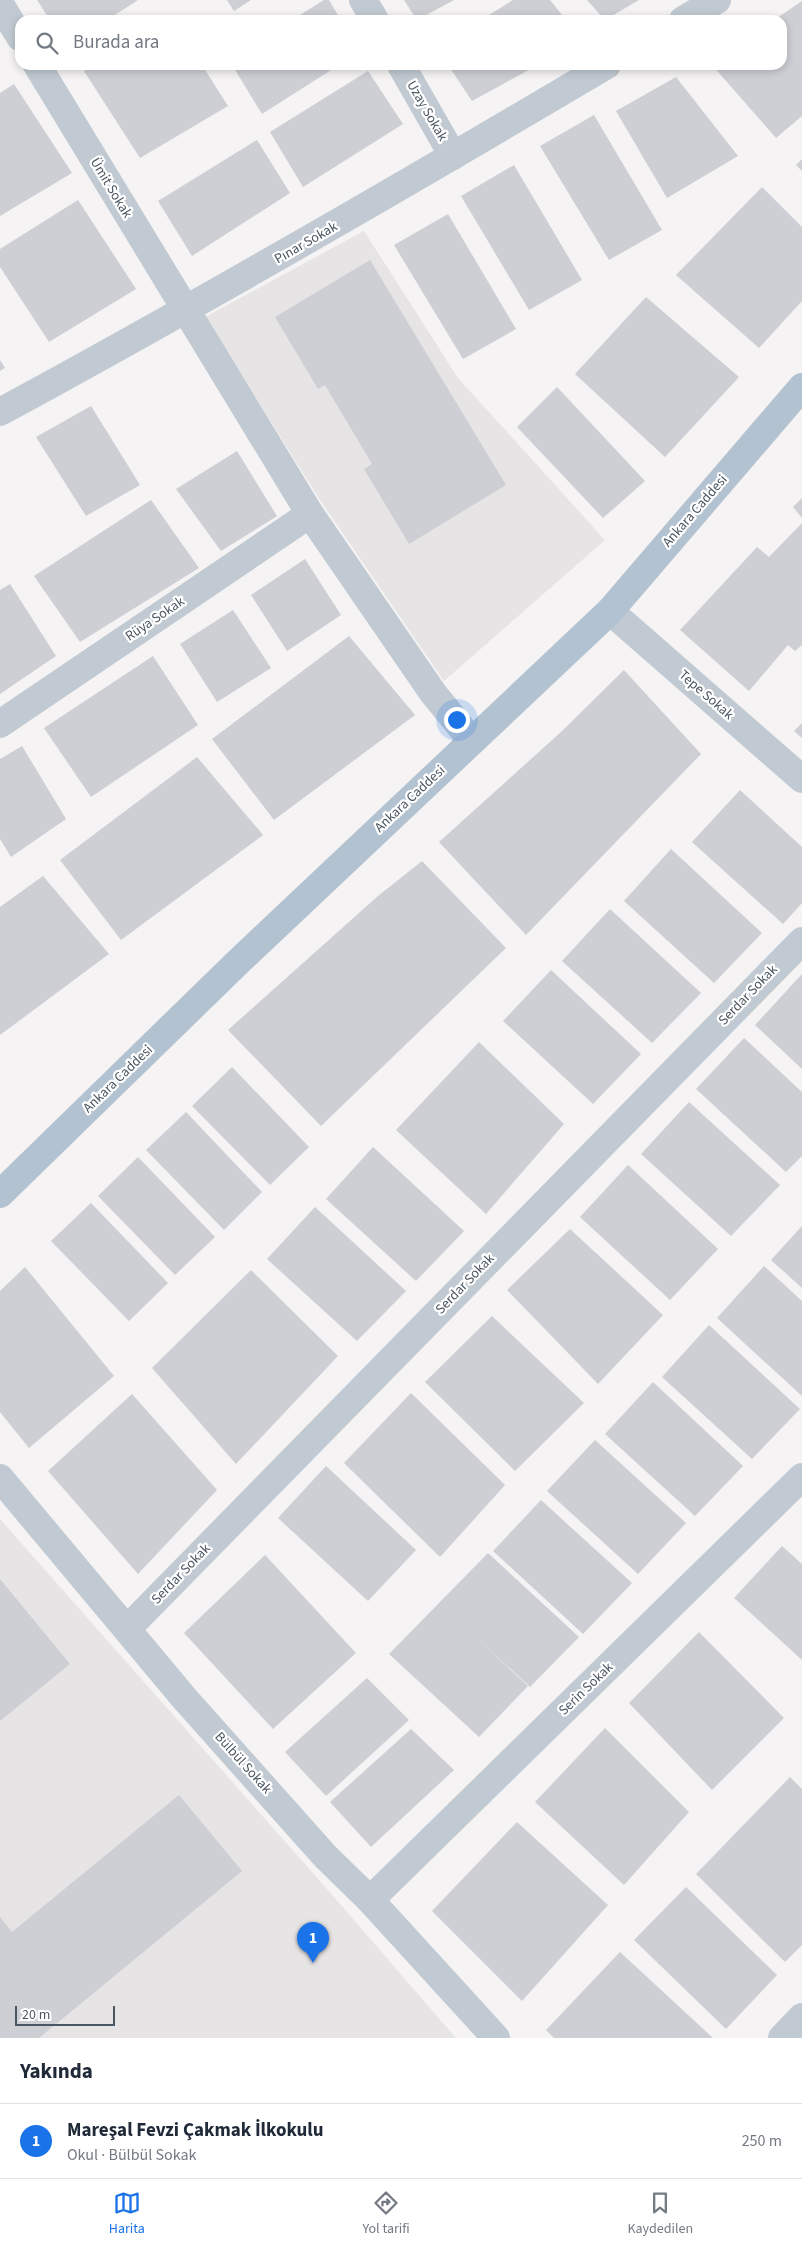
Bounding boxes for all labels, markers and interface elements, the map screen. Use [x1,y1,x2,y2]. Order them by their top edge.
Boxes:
search box [15,15,787,70]
icon: search [33,29,61,57]
text: Burada ara [73,29,159,56]
street label: Uzay Sokak [402,77,452,145]
street label: Ümit Sokak [85,154,137,222]
street label: Pınar Sokak [271,217,341,269]
street label: Ankara Caddesi [658,470,732,552]
street label: Rüya Sokak [121,592,189,646]
street label: Tepe Sokak [674,666,738,725]
your location [444,707,470,733]
street label: Ankara Caddesi [370,761,450,837]
street label: Serdar Sokak [714,960,782,1030]
street label: Ankara Caddesi [79,1040,157,1118]
street label: Serdar Sokak [431,1249,499,1319]
street label: Serdar Sokak [147,1539,215,1609]
street label: Serin Sokak [554,1658,618,1720]
street label: Bülbül Sokak [210,1728,276,1798]
pin: 1 [297,1922,329,1963]
scale bar [15,2003,115,2026]
text: 20 m [22,2005,50,2025]
text: Yakında [20,2056,93,2086]
text: Mareşal Fevzi Çakmak İlkokulu [67,2117,324,2144]
text: 1 [32,2130,40,2152]
text: 250 m [742,2130,782,2152]
text: Okul · Bülbül Sokak [67,2144,196,2166]
tab: Harita [109,2189,145,2239]
tab: Yol tarifi [362,2189,410,2239]
tab: Kaydedilen [627,2189,693,2239]

